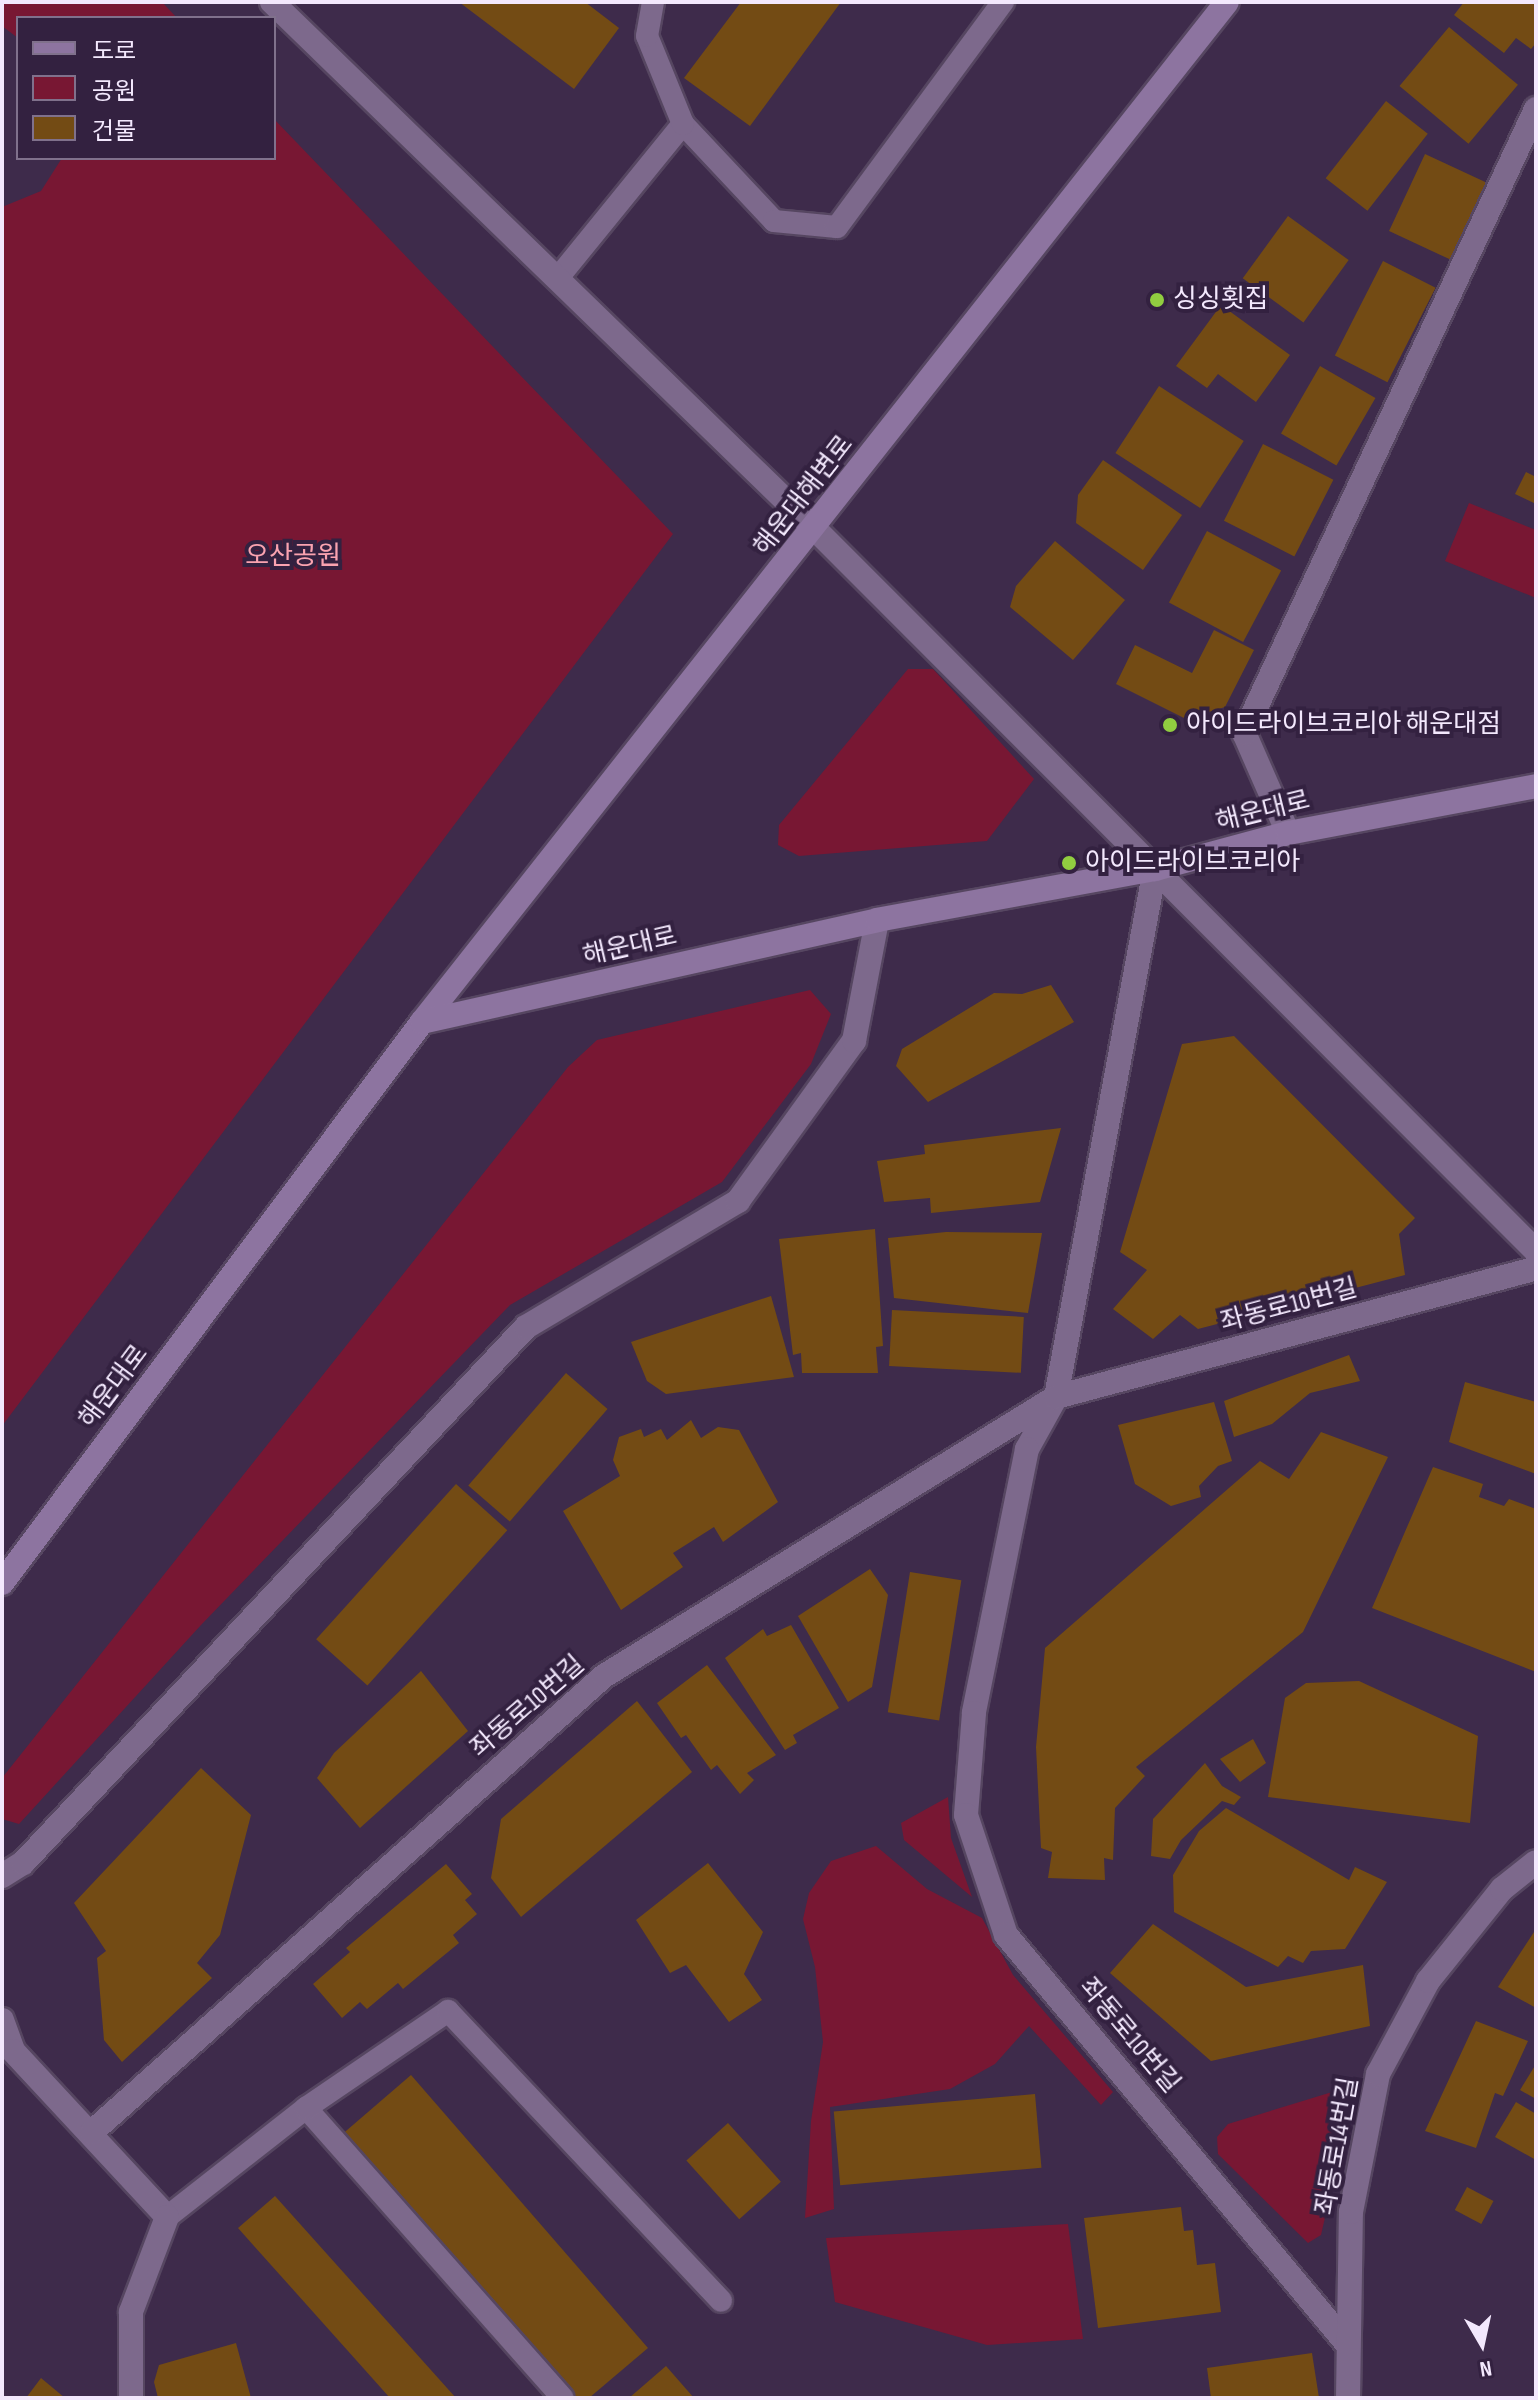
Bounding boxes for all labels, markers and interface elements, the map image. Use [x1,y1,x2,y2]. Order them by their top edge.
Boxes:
legend [16,16,276,160]
text: 도로 [92,37,136,66]
text: 공원 [92,77,136,106]
text: 건물 [92,117,136,146]
place label: 싱싱횟집 [1173,284,1269,316]
marker: 싱싱횟집 [1148,291,1166,309]
street label: 해운대해변로 [748,430,860,562]
park label: 오산공원 [245,541,341,573]
place label: 아이드라이브코리아 해운대점 [1186,709,1501,741]
marker: 아이드라이브코리아 해운대점 [1161,716,1179,734]
street label: 해운대로 [1213,785,1313,839]
place label: 아이드라이브코리아 [1085,847,1300,879]
marker: 아이드라이브코리아 [1060,854,1078,872]
street label: 해운대로 [580,921,680,973]
street label: 좌동로10번길 [1217,1273,1361,1339]
street label: 해운대로 [73,1339,155,1435]
street label: 좌동로10번길 [465,1649,591,1765]
street label: 좌동로10번길 [1072,1972,1186,2100]
street label: 좌동로14번길 [1311,2075,1365,2217]
north arrow [1442,2304,1522,2384]
text: N [1478,2354,1494,2382]

